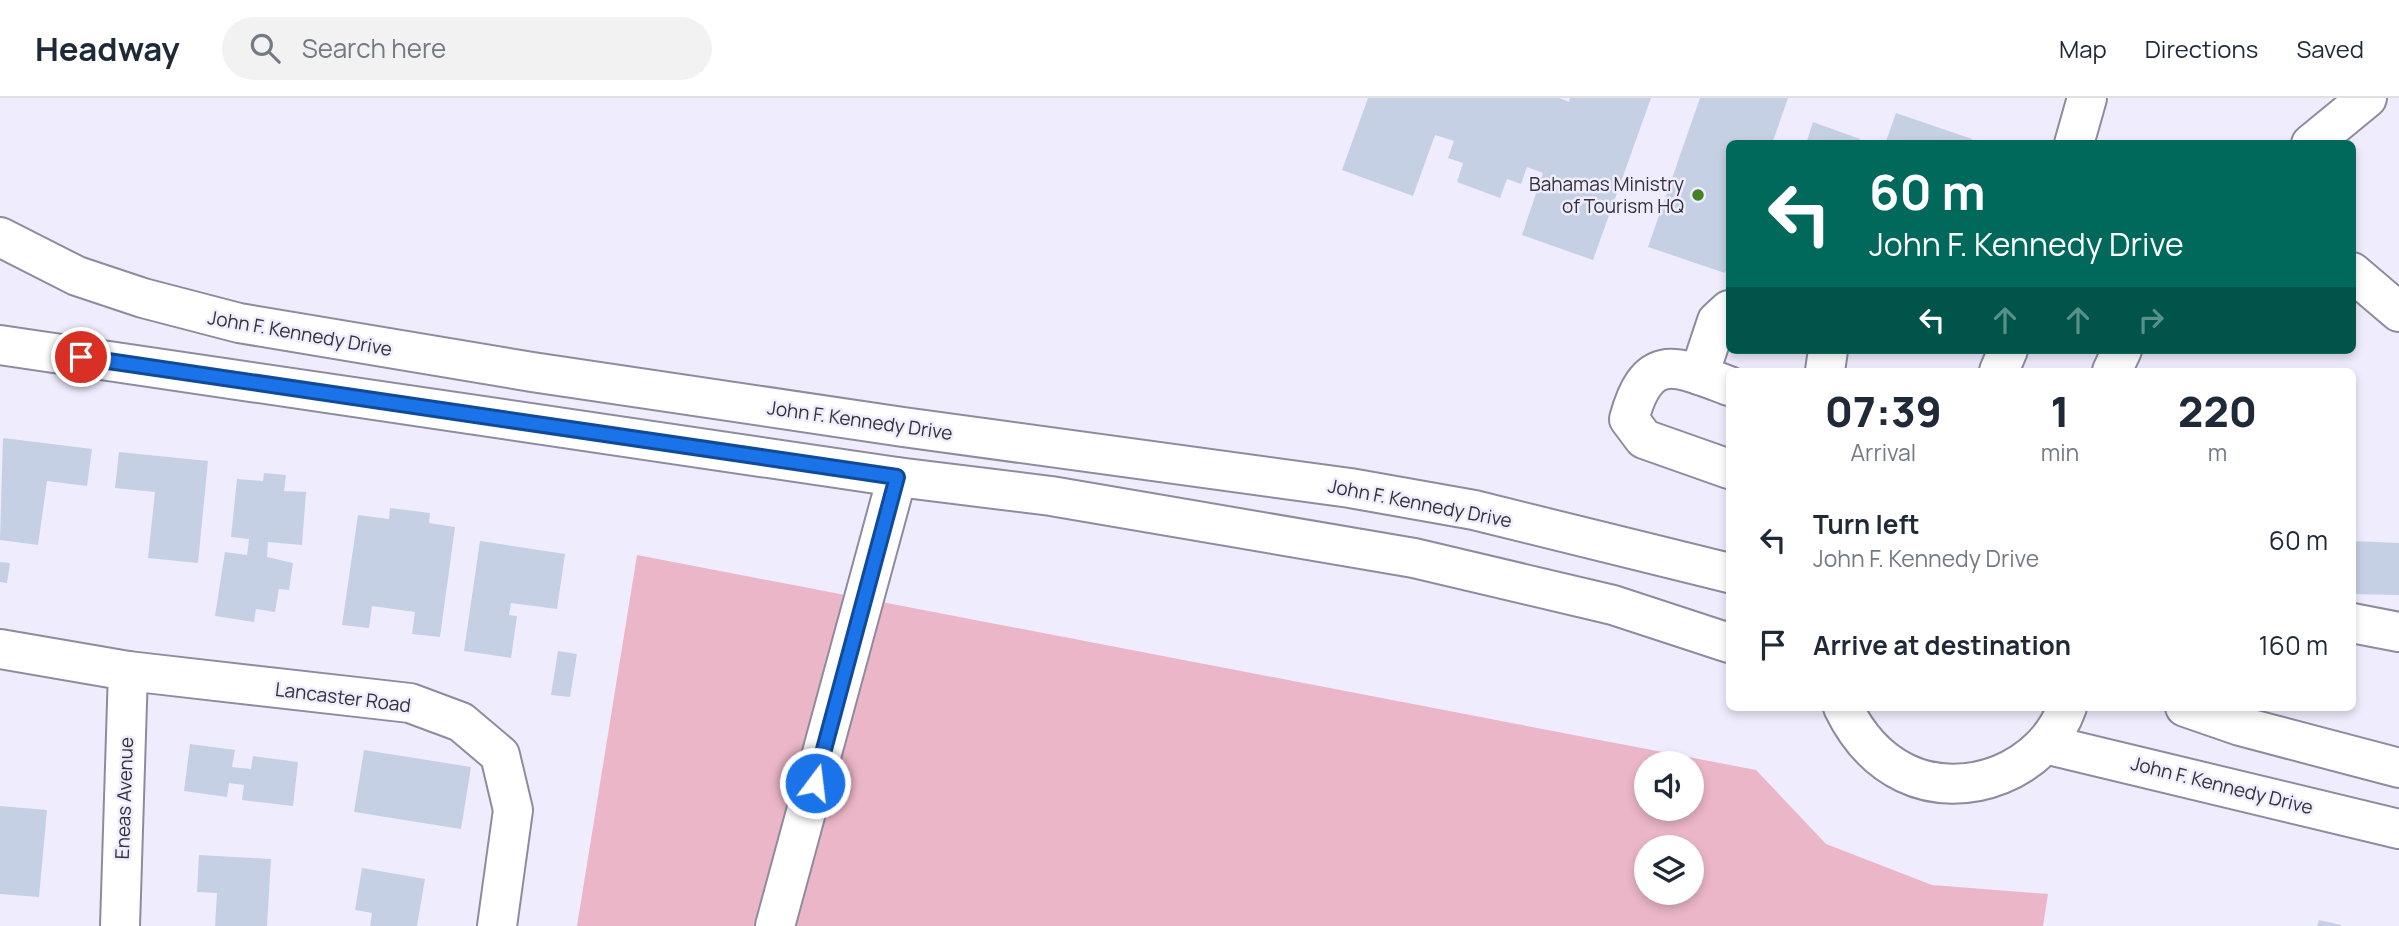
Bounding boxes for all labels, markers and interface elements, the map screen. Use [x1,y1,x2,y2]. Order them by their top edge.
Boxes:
search box [222,17,712,80]
text: Headway [35,26,180,71]
icon: search [246,29,284,67]
text: Search here [302,30,446,66]
text: Map [2059,32,2107,65]
text: Directions [2145,32,2258,65]
text: Saved [2296,32,2364,65]
text: 60 m [1869,158,1986,225]
icon: left [1754,168,1845,259]
place label: Bahamas Ministry of Tourism HQ [1529,171,1684,219]
marker: Bahamas Ministry of Tourism HQ [1690,187,1706,203]
text: John F. Kennedy Drive [1869,222,2184,266]
icon: left [1913,301,1951,339]
icon: ahead [1986,301,2024,339]
icon: ahead [2059,301,2097,339]
icon: right [2132,301,2170,339]
street label: John F. Kennedy Drive [206,304,394,362]
pin [51,327,111,387]
icon: arrive [62,338,100,376]
text: 07:39 [1825,382,1942,440]
text: 1 [2050,382,2070,440]
text: 220 [2178,382,2257,440]
street label: John F. Kennedy Drive [766,394,954,446]
text: Arrival [1851,436,1916,468]
text: min [2041,436,2079,468]
text: m [2208,436,2227,468]
street label: John F. Kennedy Drive [1326,472,1514,534]
text: Turn left [1813,506,1920,542]
icon: left [1754,521,1792,559]
text: 60 m [2269,522,2328,558]
text: John F. Kennedy Drive [1813,542,2039,574]
icon: arrive [1754,626,1792,664]
text: Arrive at destination [1813,627,2071,663]
text: 160 m [2259,627,2328,663]
street label: Lancaster Road [274,676,412,718]
street label: Eneas Avenue [109,736,139,860]
position arrow [778,746,852,820]
street label: John F. Kennedy Drive [2128,750,2316,820]
map controls [1634,751,1704,905]
button: sound [1634,751,1704,821]
button: layers [1634,835,1704,905]

